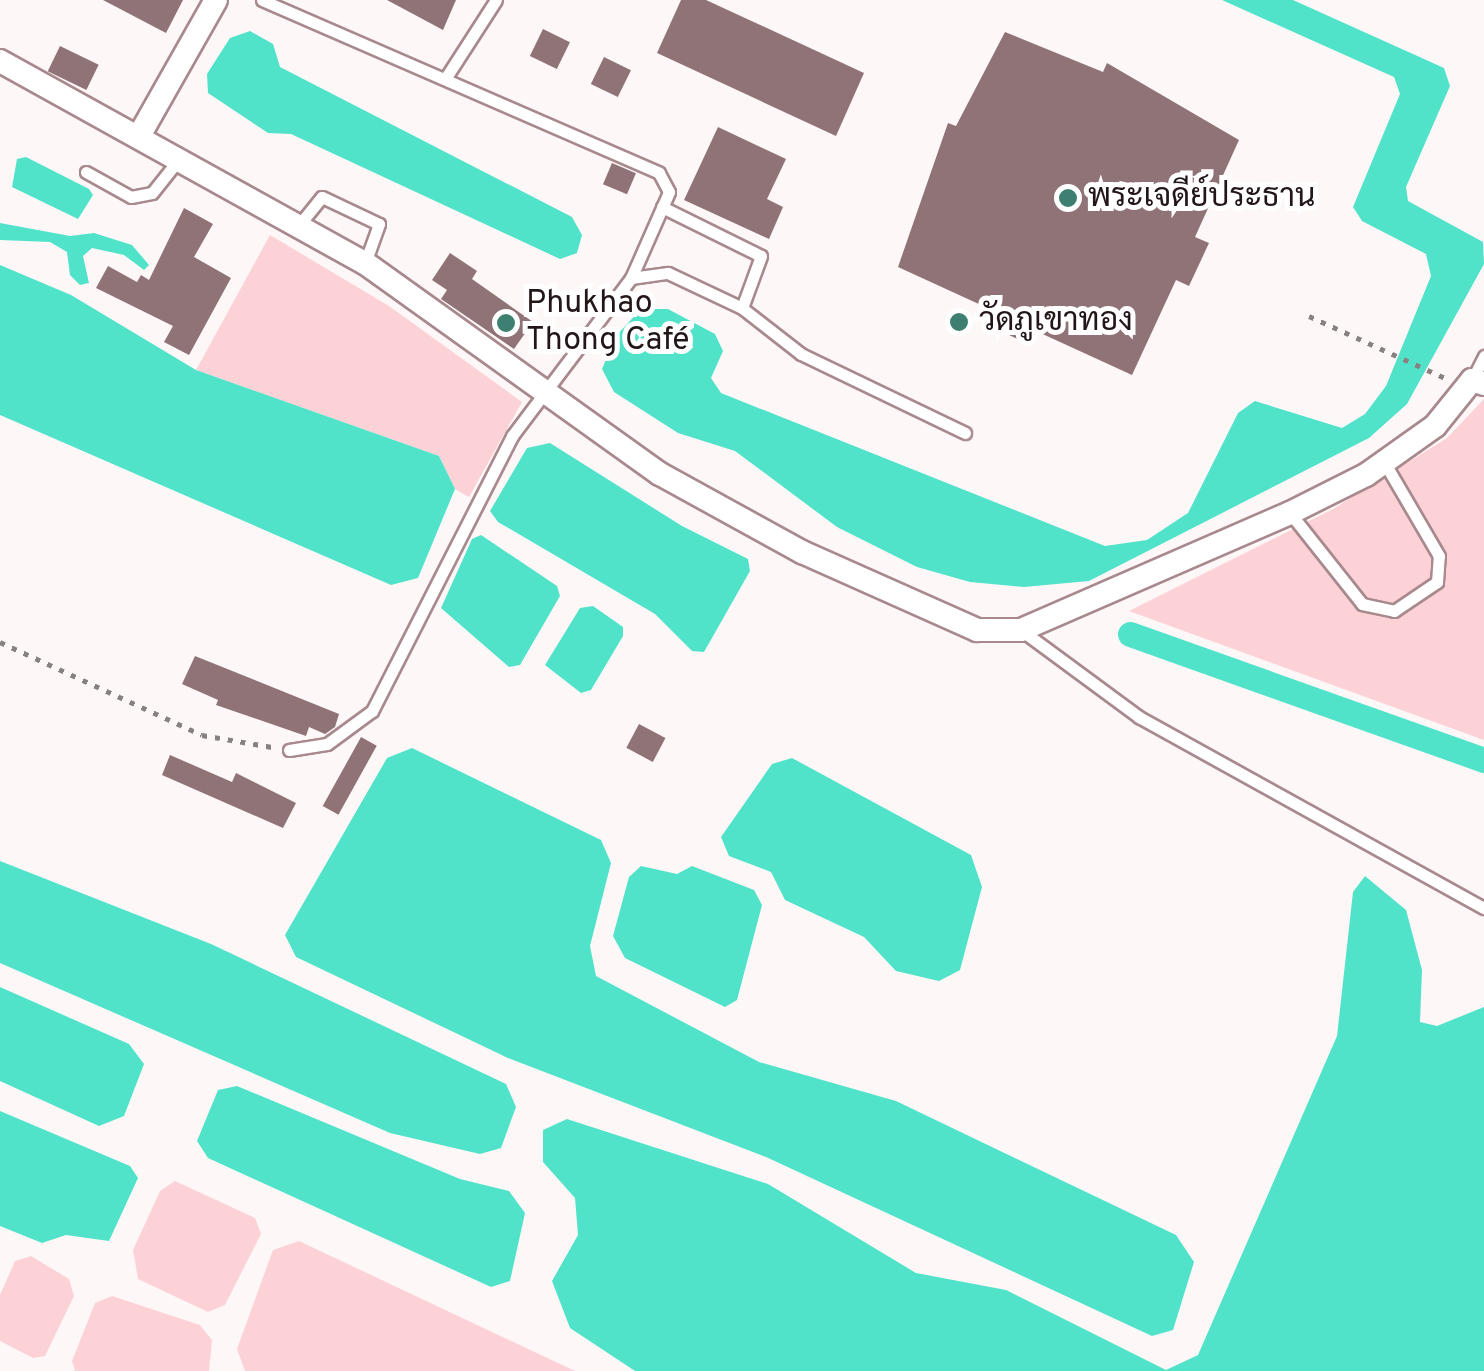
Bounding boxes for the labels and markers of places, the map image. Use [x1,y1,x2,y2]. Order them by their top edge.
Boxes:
place label: พระเจดีย์ประธาน [1088,179,1315,217]
marker: พระเจดีย์ประธาน [1057,187,1079,209]
place label: Phukhao Thong Café [526,286,689,361]
place label: วัดภูเขาทอง [979,303,1133,341]
marker: วัดภูเขาทอง [948,311,970,333]
marker: Phukhao Thong Café [495,312,517,334]

